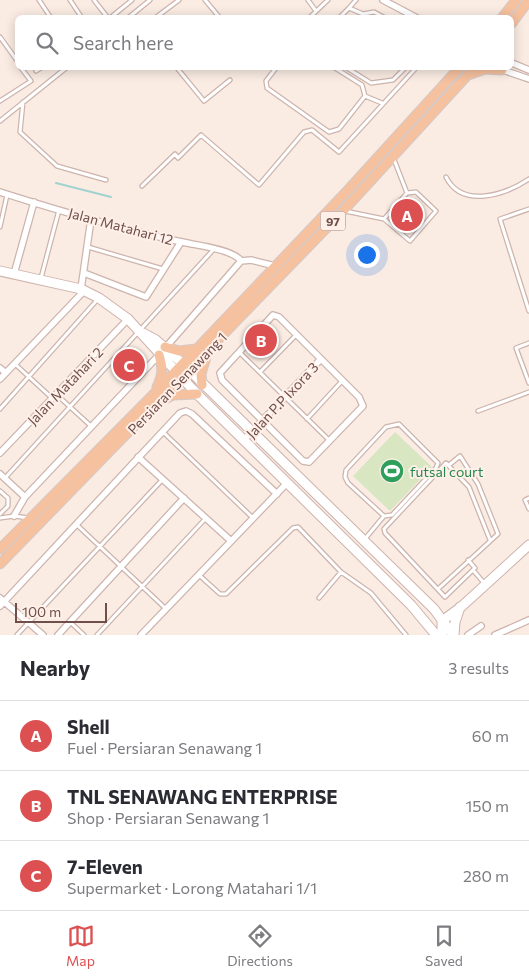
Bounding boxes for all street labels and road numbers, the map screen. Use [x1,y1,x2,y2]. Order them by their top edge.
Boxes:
street label: Jalan Matahari 12 [67,204,175,248]
road number: 97 [320,212,346,230]
street label: Persiaran Senawang 1 [124,328,230,438]
street label: Jalan Matahari 2 [24,343,107,428]
street label: Jalan P.P Ixora 3 [242,358,322,442]

